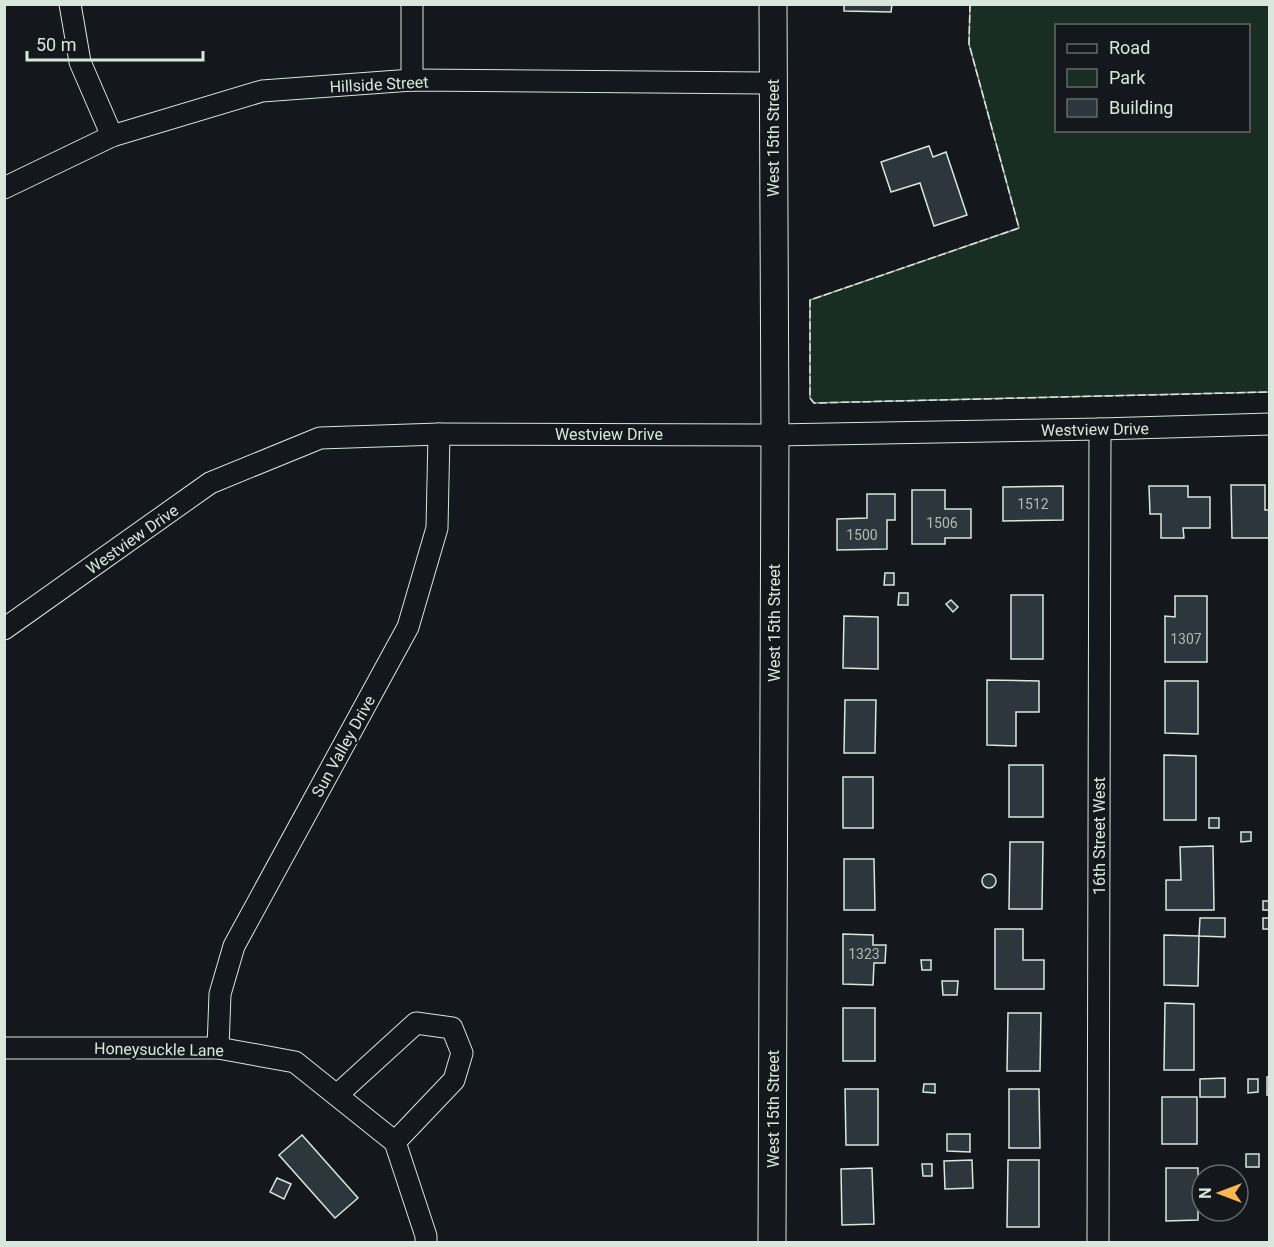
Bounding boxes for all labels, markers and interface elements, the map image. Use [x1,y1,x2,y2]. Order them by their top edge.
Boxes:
scale bar [27,24,202,62]
legend [1055,24,1250,132]
text: 50 m [36,34,76,55]
text: Road [1109,37,1150,58]
text: Park [1109,67,1146,88]
street label: Hillside Street [329,72,429,97]
street label: West 15th Street [764,79,783,197]
text: Building [1109,97,1173,118]
street label: Westview Drive [1041,419,1149,440]
street label: Westview Drive [555,425,663,444]
house number: 1512 [1017,496,1049,512]
street label: Westview Drive [83,501,182,578]
house number: 1506 [926,515,958,531]
house number: 1500 [846,527,878,543]
street label: West 15th Street [765,564,784,682]
house number: 1307 [1170,631,1202,647]
street label: Sun Valley Drive [308,692,379,800]
street label: 16th Street West [1090,777,1109,895]
house number: 1323 [848,946,880,962]
street label: Honeysuckle Lane [94,1039,224,1060]
street label: West 15th Street [764,1050,783,1168]
north arrow [1190,1163,1250,1223]
text: N [1196,1187,1215,1199]

